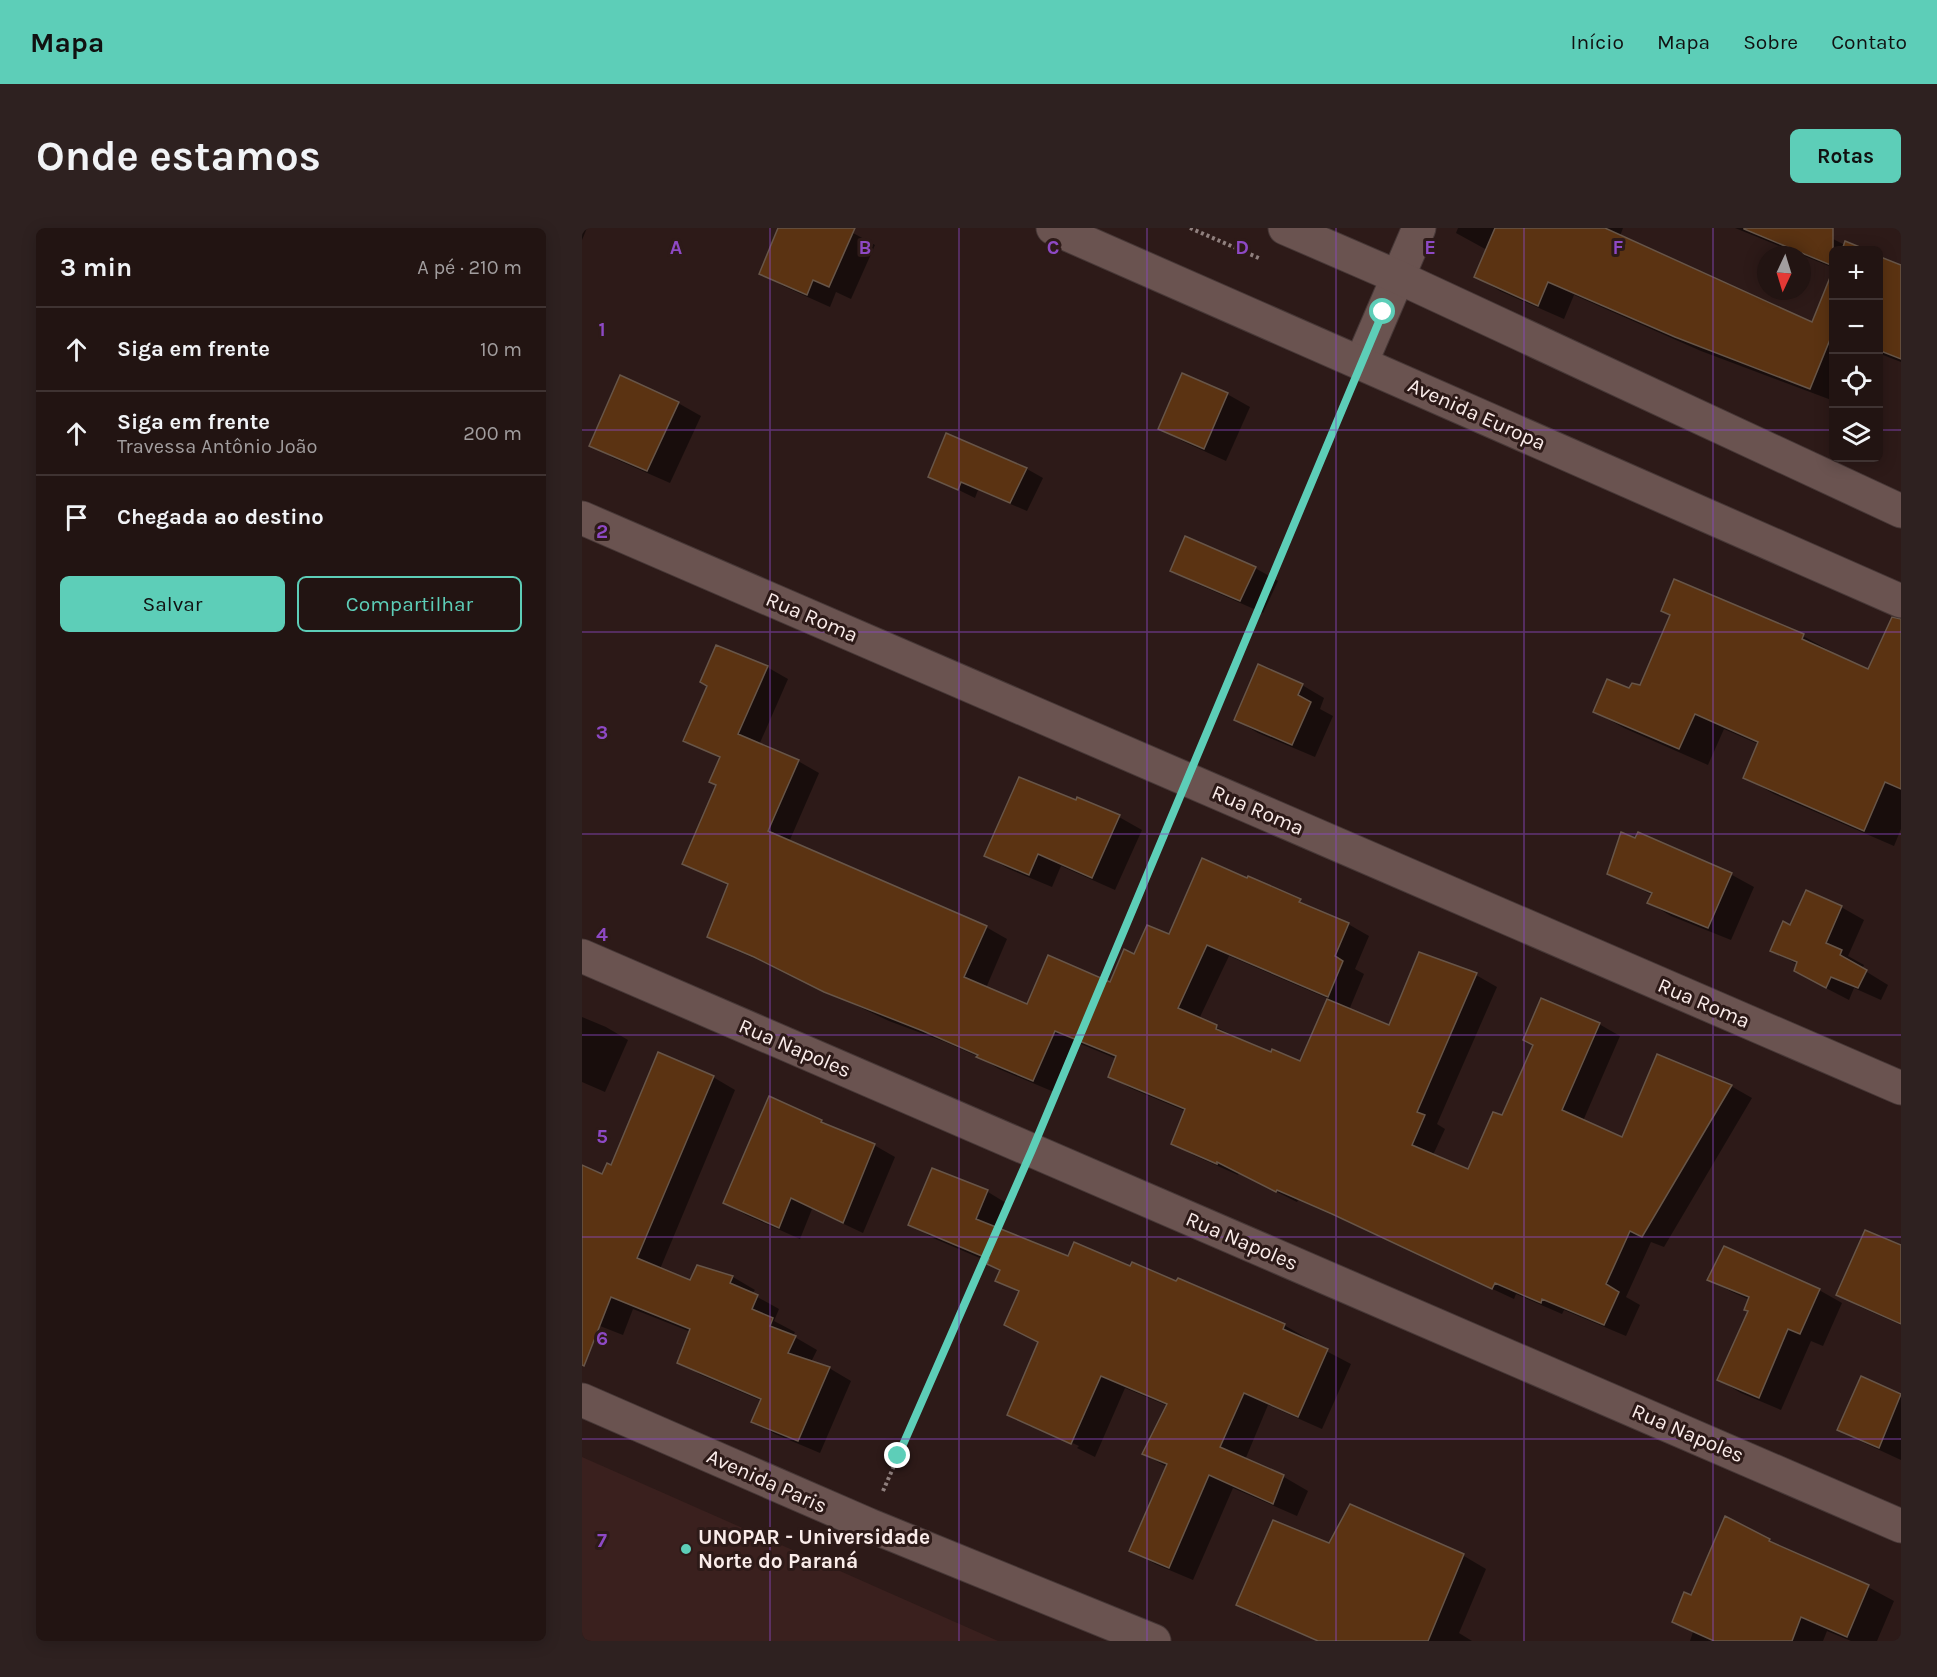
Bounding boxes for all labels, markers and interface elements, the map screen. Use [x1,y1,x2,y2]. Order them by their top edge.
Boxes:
text: Mapa [30,26,104,59]
text: Início [1571,30,1624,54]
text: Mapa [1657,30,1710,54]
text: Sobre [1743,30,1798,54]
text: Contato [1831,30,1907,54]
button: Rotas [1790,129,1901,183]
text: Onde estamos [36,131,321,181]
text: A [670,236,683,259]
text: B [859,236,871,259]
text: C [1047,236,1059,259]
text: D [1235,236,1249,259]
text: E [1424,236,1436,259]
text: F [1613,236,1624,259]
north arrow [1757,246,1811,300]
map controls [1829,246,1883,462]
button: + [1829,246,1883,300]
text: 3 min [60,252,132,283]
text: A pé · 210 m [417,256,522,279]
route start [1369,298,1395,324]
button: − [1829,300,1883,354]
text: 1 [598,318,606,341]
icon: ahead [60,333,93,366]
text: Siga em frente [117,336,270,362]
text: 10 m [480,338,522,361]
button: locate [1829,354,1883,408]
street label: Avenida Europa [1404,373,1550,455]
button: layers [1829,408,1883,462]
text: Siga em frente [117,409,270,435]
icon: ahead [60,417,93,450]
text: 200 m [463,422,522,445]
text: Travessa Antônio João [117,435,318,458]
icon: arrive [60,501,93,534]
text: Chegada ao destino [117,504,324,530]
text: 2 [596,520,608,543]
button: Salvar [60,576,285,632]
button: Compartilhar [297,576,522,632]
street label: Rua Roma [762,587,862,647]
text: 3 [596,721,608,744]
street label: Rua Roma [1208,780,1308,840]
text: 4 [596,923,608,946]
street label: Rua Roma [1654,973,1754,1033]
street label: Rua Napoles [735,1014,855,1082]
text: 5 [596,1125,608,1148]
street label: Rua Napoles [1182,1207,1302,1275]
text: 6 [596,1327,608,1350]
street label: Rua Napoles [1628,1399,1748,1467]
route end [884,1442,910,1468]
street label: Avenida Paris [703,1444,831,1518]
place label: UNOPAR - Universidade Norte do Paraná [698,1525,930,1573]
text: 7 [597,1529,607,1552]
marker: UNOPAR - Universidade Norte do Paraná [679,1542,693,1556]

